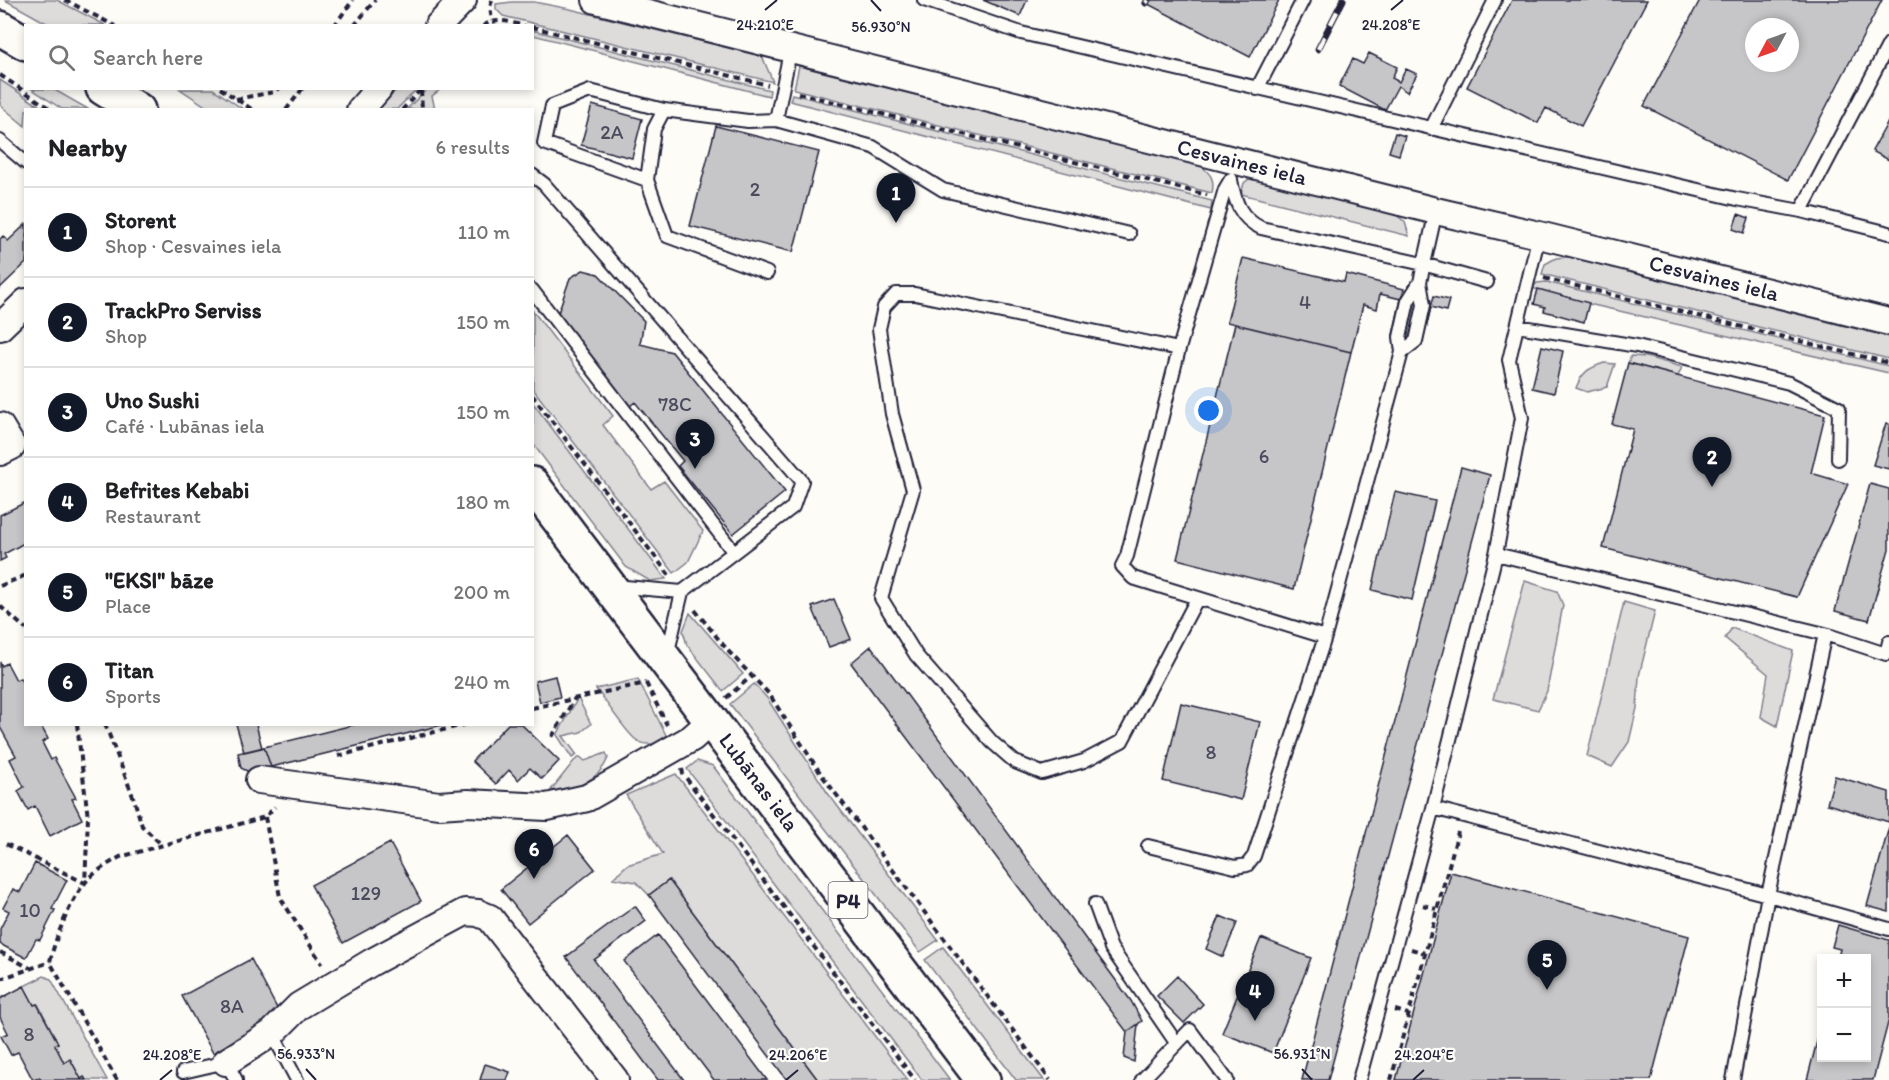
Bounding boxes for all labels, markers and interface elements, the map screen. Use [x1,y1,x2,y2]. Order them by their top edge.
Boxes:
text: 24.210°E [736,16,794,34]
text: 24.208°E [1362,16,1420,34]
text: 56.930°N [851,18,911,36]
north arrow [1745,18,1799,72]
search box [24,24,534,90]
icon: search [45,41,78,74]
text: Search here [93,44,203,71]
house number: 2A [600,120,624,144]
text: Nearby [48,131,127,163]
street label: Cesvaines iela [1174,133,1310,191]
text: 6 results [436,135,510,159]
pin: 1 [876,174,916,223]
house number: 2 [750,177,761,201]
text: Storent [105,207,176,234]
text: 1 [63,220,72,244]
text: 110 m [458,220,510,244]
text: Shop · Cesvaines iela [105,234,282,258]
street label: Cesvaines iela [1646,249,1782,307]
house number: 4 [1299,290,1311,314]
text: TrackPro Serviss [105,297,261,324]
text: 2 [62,310,73,334]
text: 150 m [457,310,510,334]
text: Shop [105,324,147,348]
text: Uno Sushi [105,387,200,414]
house number: 78C [658,392,692,416]
your location [1194,396,1223,425]
text: 3 [62,400,73,424]
text: 150 m [457,400,510,424]
text: Café · Lubānas iela [105,414,264,438]
pin: 3 [676,420,714,469]
pin: 2 [1692,438,1732,487]
house number: 6 [1259,444,1269,468]
text: Befrites Kebabi [105,477,249,504]
text: 4 [61,490,74,514]
text: 180 m [456,490,510,514]
text: Restaurant [105,504,201,528]
text: "EKSI" bāze [105,567,214,594]
text: 5 [62,580,73,604]
text: 200 m [454,580,510,604]
text: Place [105,594,151,618]
text: Titan [105,657,154,684]
text: 6 [62,670,73,694]
text: 240 m [454,670,510,694]
text: Sports [105,684,161,708]
street label: Lubānas iela [713,727,805,837]
house number: 8 [1206,740,1217,764]
pin: 6 [514,830,554,879]
house number: 129 [351,881,381,905]
road number: P4 [828,882,868,918]
house number: 10 [19,898,41,922]
pin: 5 [1528,940,1566,990]
map controls [1817,954,1871,1062]
button: + [1817,954,1871,1008]
pin: 4 [1236,972,1274,1021]
house number: 8A [220,994,244,1018]
button: − [1817,1008,1871,1062]
house number: 8 [24,1022,35,1046]
text: 56.933°N [277,1045,335,1063]
text: 56.931°N [1273,1045,1331,1063]
text: 24.208°E [143,1046,201,1064]
text: 24.206°E [769,1046,827,1064]
text: 24.204°E [1394,1046,1454,1064]

